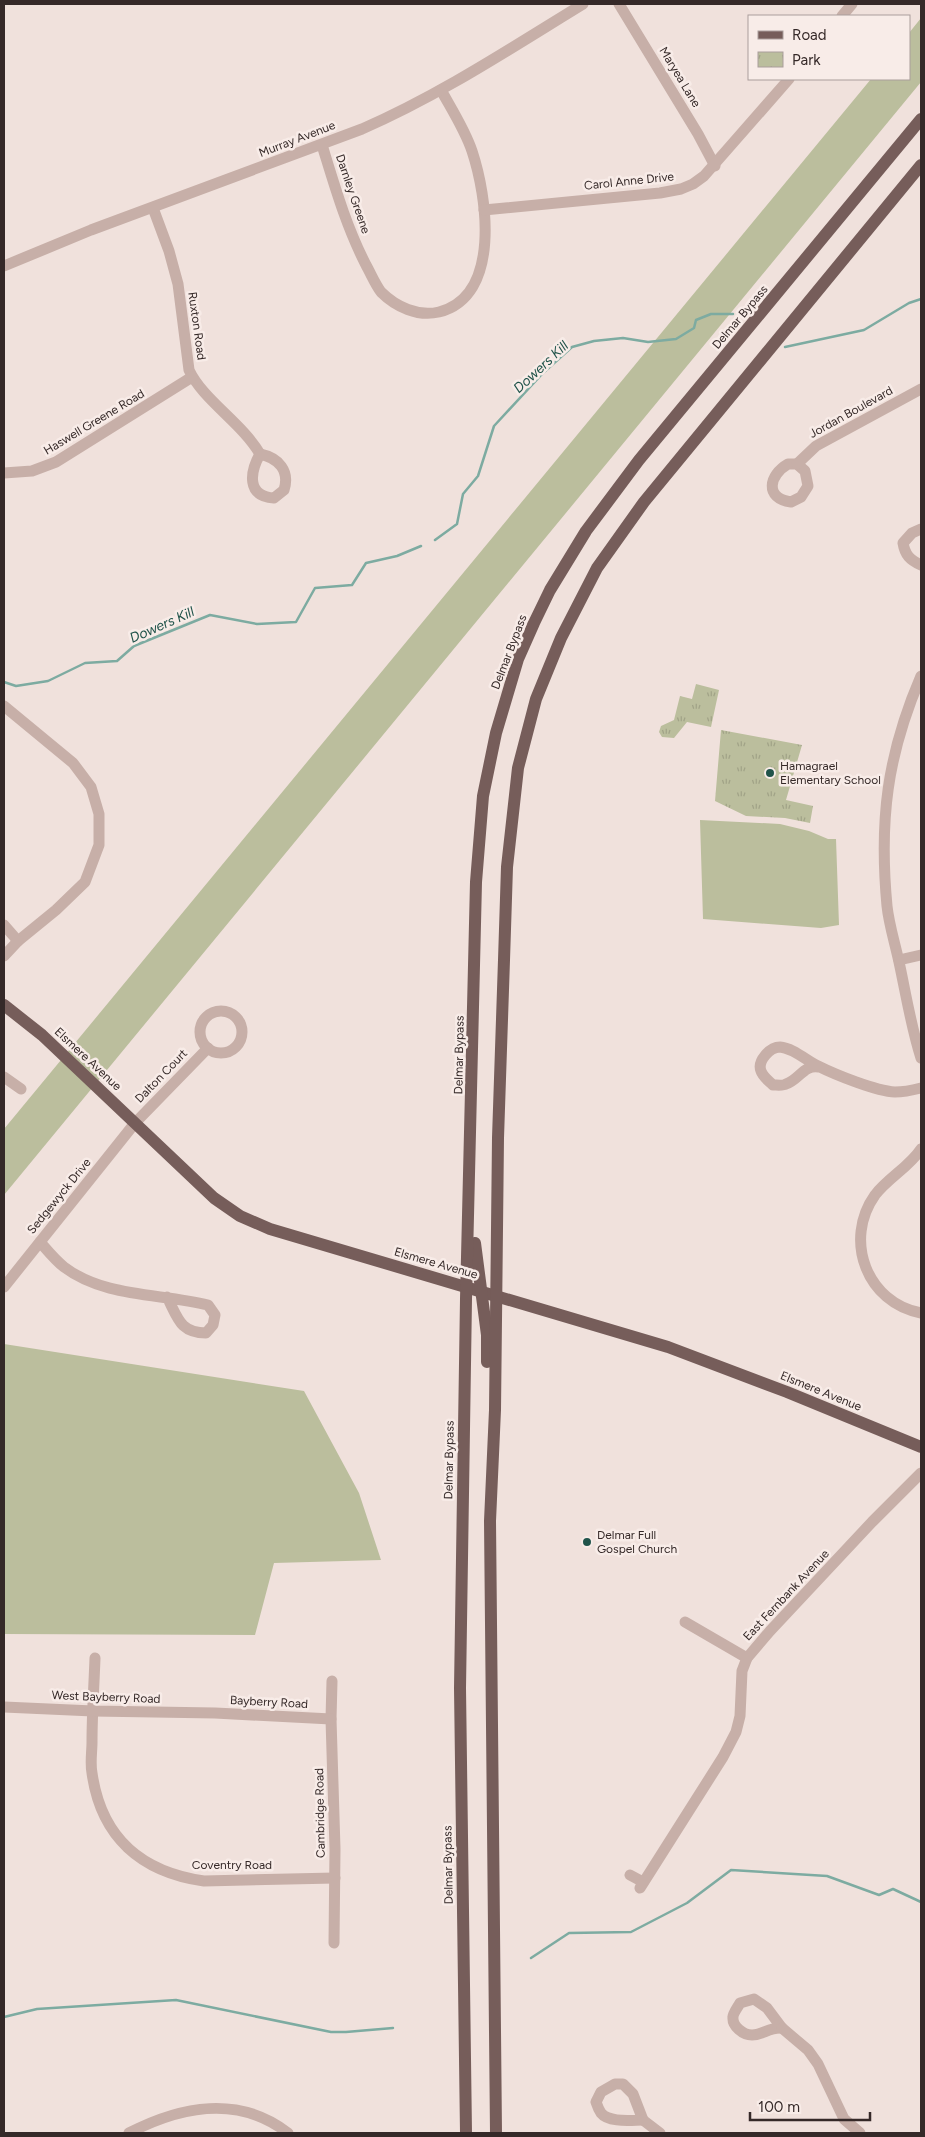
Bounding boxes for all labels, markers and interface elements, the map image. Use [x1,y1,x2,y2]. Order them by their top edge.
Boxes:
legend [748,15,910,80]
text: Road [792,26,827,44]
street label: Maryea Lane [657,44,704,110]
text: Park [792,51,821,69]
street label: Murray Avenue [257,118,338,160]
street label: Darnley Greene [333,152,373,236]
street label: Carol Anne Drive [583,169,675,193]
street label: Delmar Bypass [709,282,771,352]
street label: Ruxton Road [185,291,209,361]
water label: Dowers Kill [510,337,573,397]
street label: Jordan Boulevard [807,383,895,441]
street label: Haswell Greene Road [41,386,147,458]
water label: Dowers Kill [127,603,198,647]
street label: Delmar Bypass [488,612,530,691]
place label: Hamagrael Elementary School [780,759,881,787]
marker: Hamagrael Elementary School [764,767,776,779]
street label: Delmar Bypass [451,1015,467,1095]
street label: Elsmere Avenue [52,1024,125,1094]
street label: Dalton Court [132,1046,190,1106]
street label: Sedgewyck Drive [24,1155,94,1237]
street label: Elsmere Avenue [393,1244,480,1282]
street label: Elsmere Avenue [778,1368,864,1414]
street label: Delmar Bypass [441,1420,457,1500]
place label: Delmar Full Gospel Church [597,1528,678,1556]
marker: Delmar Full Gospel Church [581,1536,593,1548]
street label: East Fernbank Avenue [740,1546,832,1643]
street label: West Bayberry Road [51,1688,161,1706]
street label: Bayberry Road [230,1693,308,1711]
street label: Cambridge Road [312,1768,328,1858]
street label: Delmar Bypass [440,1825,456,1905]
street label: Coventry Road [192,1858,272,1872]
scale bar [750,2090,870,2122]
text: 100 m [758,2098,800,2116]

